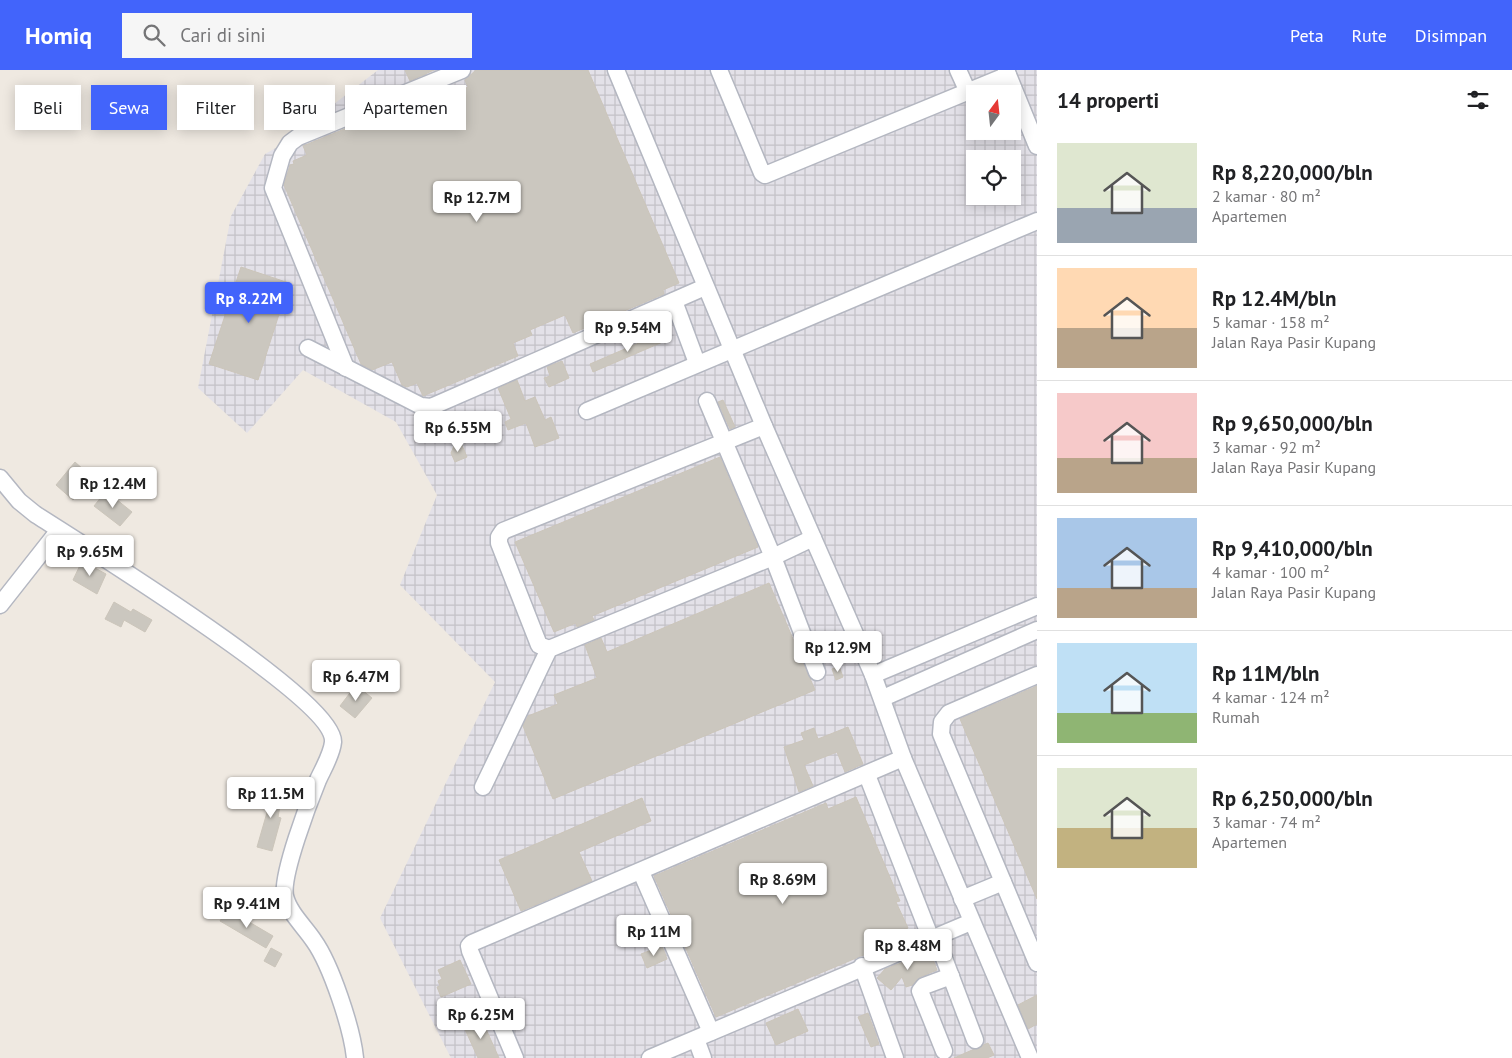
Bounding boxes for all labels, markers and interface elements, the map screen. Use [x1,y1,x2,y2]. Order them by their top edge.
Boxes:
search box [122,13,472,58]
text: Homiq [25,20,92,51]
icon: search [140,21,168,49]
text: Cari di sini [180,23,266,47]
text: Peta [1290,24,1324,47]
text: Rute [1352,24,1387,47]
text: Disimpan [1415,24,1487,47]
chip: Beli [15,85,81,130]
chip: Sewa [91,85,167,130]
chip: Filter [177,85,254,130]
chip: Baru [264,85,335,130]
chip: Apartemen [345,85,466,130]
north arrow [966,85,1021,140]
map controls [966,85,1021,205]
icon: filters [1464,86,1492,114]
text: 14 properti [1057,87,1159,114]
button: locate [966,150,1021,205]
text: Rp 8,220,000/bln [1212,159,1373,186]
icon: home [1097,163,1157,223]
pin: Rp 12.7M [425,180,529,223]
text: 2 kamar · 80 m² [1212,186,1321,206]
text: Rp 12.7M [444,187,510,207]
text: Apartemen [1212,206,1287,226]
pin: Rp 8.22M [197,282,301,324]
text: Rp 12.4M/bln [1212,285,1336,312]
text: Rp 8.22M [216,288,282,308]
icon: home [1097,288,1157,348]
pin: Rp 9.54M [576,310,680,353]
text: 5 kamar · 158 m² [1212,312,1330,332]
text: Rp 9.54M [595,317,661,337]
text: Jalan Raya Pasir Kupang [1212,332,1376,352]
pin: Rp 6.55M [406,410,510,453]
text: Rp 9,650,000/bln [1212,410,1373,437]
icon: home [1097,413,1157,473]
text: Rp 6.55M [425,417,491,437]
text: 3 kamar · 92 m² [1212,437,1321,457]
text: Jalan Raya Pasir Kupang [1212,457,1376,477]
pin: Rp 12.4M [61,466,165,509]
text: Rp 12.4M [80,473,146,493]
pin: Rp 9.65M [38,534,142,577]
text: Rp 9,410,000/bln [1212,535,1373,562]
icon: home [1097,538,1157,598]
text: Rp 9.65M [57,541,123,561]
text: 4 kamar · 100 m² [1212,562,1330,582]
text: Jalan Raya Pasir Kupang [1212,582,1376,602]
pin: Rp 12.9M [786,630,890,673]
text: Rp 12.9M [805,637,871,657]
pin: Rp 6.47M [304,660,408,702]
text: Rp 11M/bln [1212,660,1319,687]
icon: home [1097,663,1157,723]
text: Rp 6.47M [323,666,389,686]
text: 4 kamar · 124 m² [1212,687,1330,707]
text: Rumah [1212,707,1260,727]
pin: Rp 11.5M [219,776,323,819]
text: Rp 11.5M [238,783,304,803]
text: Rp 6,250,000/bln [1212,785,1373,812]
icon: home [1097,788,1157,848]
text: 3 kamar · 74 m² [1212,812,1321,832]
text: Apartemen [1212,832,1287,852]
pin: Rp 8.69M [731,862,835,905]
text: Rp 8.69M [750,869,816,889]
pin: Rp 9.41M [195,886,299,929]
text: Rp 9.41M [214,893,280,913]
pin: Rp 11M [613,914,695,957]
text: Rp 11M [627,921,681,941]
pin: Rp 8.48M [856,928,960,971]
text: Rp 8.48M [875,935,941,955]
pin: Rp 6.25M [429,998,533,1040]
text: Rp 6.25M [448,1004,514,1024]

